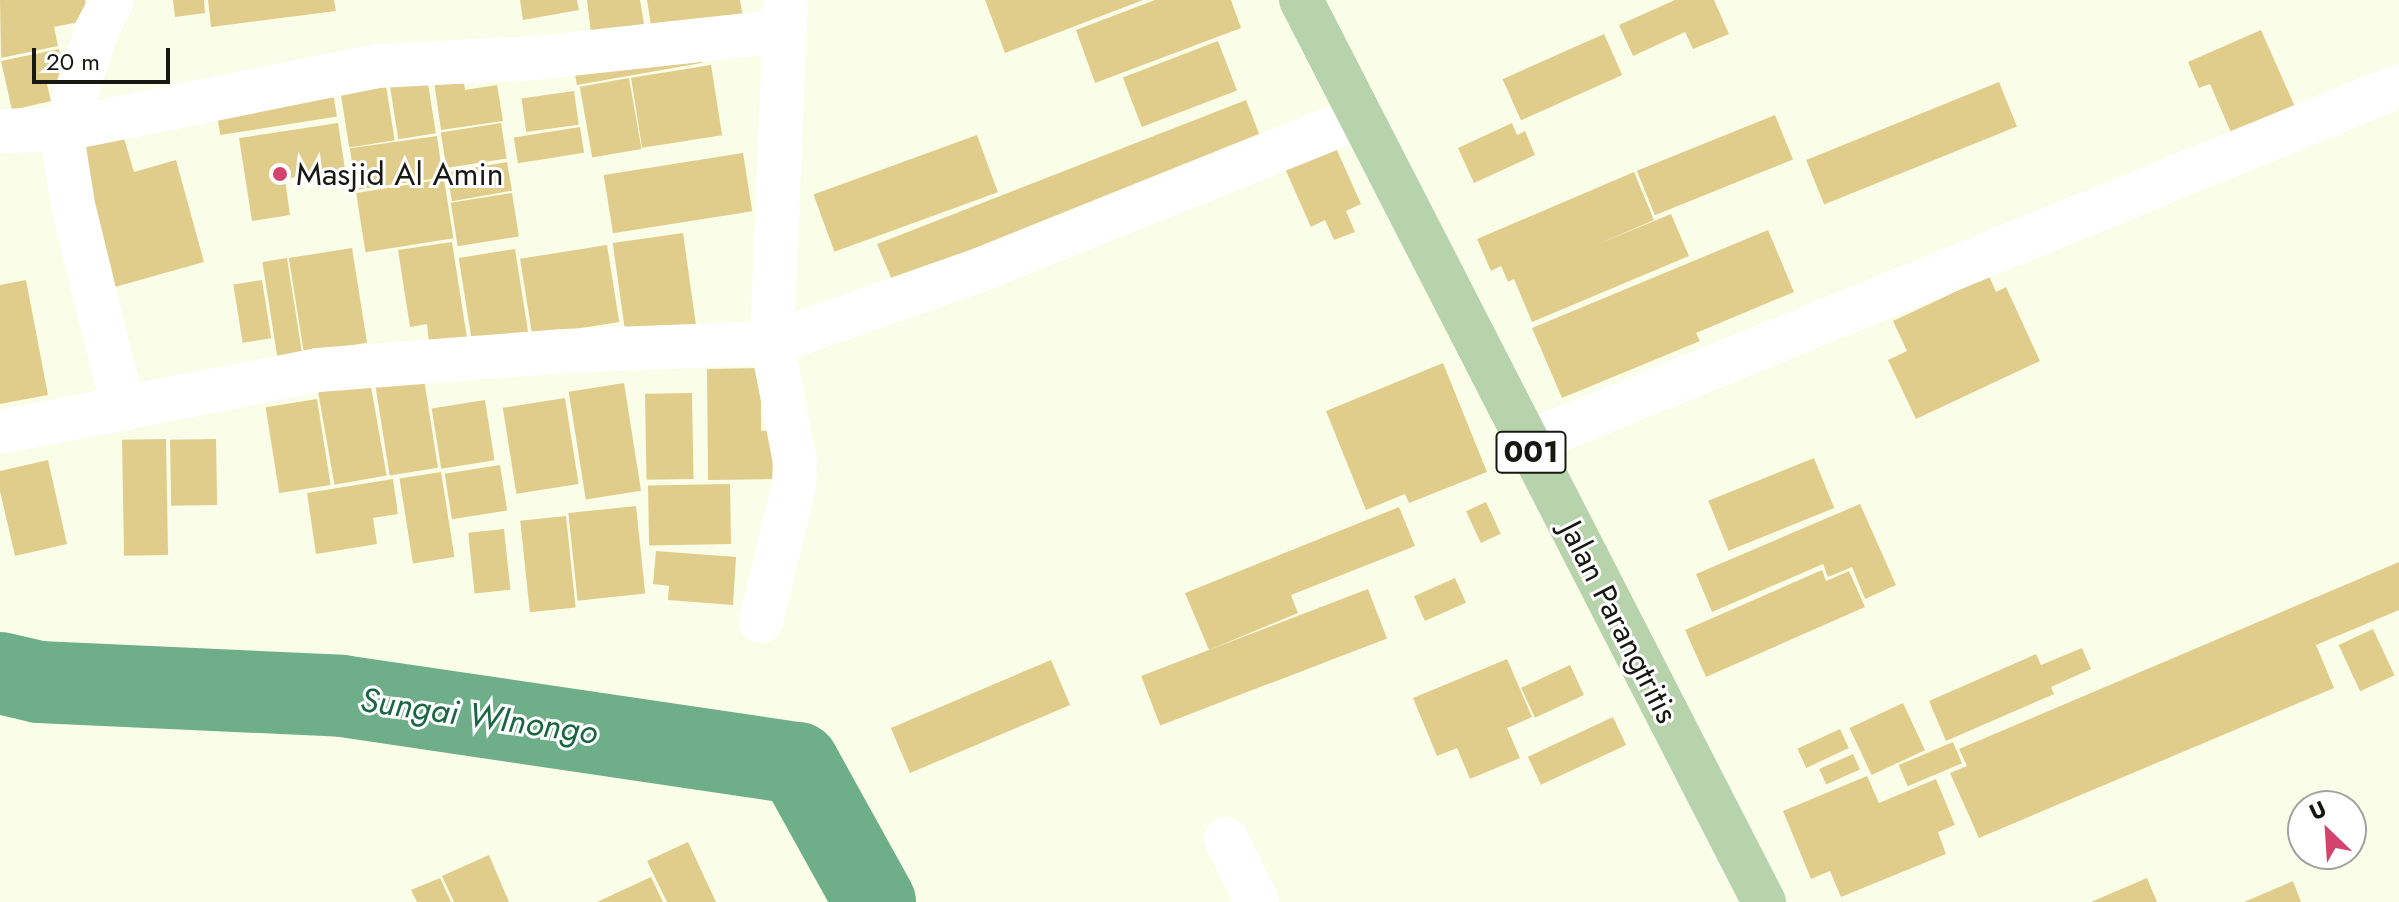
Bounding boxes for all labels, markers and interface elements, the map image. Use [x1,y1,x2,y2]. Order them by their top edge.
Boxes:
scale bar [36,32,174,82]
text: 20 m [46,44,100,79]
place label: Masjid Al Amin [296,155,504,193]
marker: Masjid Al Amin [271,165,289,183]
road number: 001 [1495,426,1567,478]
street label: Jalan Parangtritis [1552,515,1686,729]
water label: Sungai WInongo [358,679,600,753]
north arrow [2287,790,2367,870]
text: U [2304,792,2331,828]

